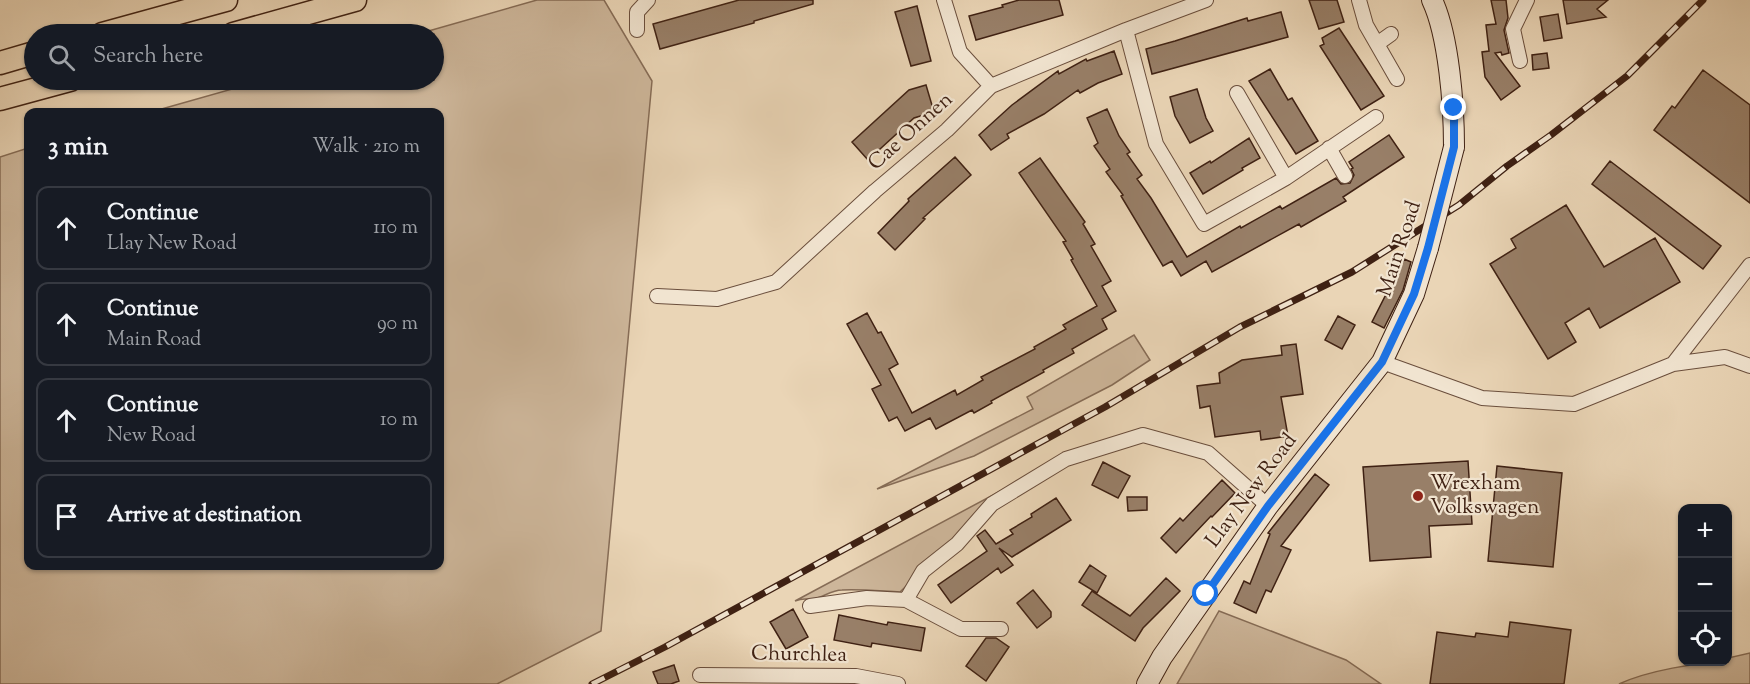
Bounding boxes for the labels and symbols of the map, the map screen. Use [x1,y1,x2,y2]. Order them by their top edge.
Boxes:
street label: Cae Onnen [862,86,960,178]
route end [1440,94,1466,120]
street label: Main Road [1370,197,1430,301]
street label: Llay New Road [1199,427,1305,554]
place label: Wrexham Volkswagen [1430,469,1539,523]
marker: Wrexham Volkswagen [1411,489,1425,503]
route start [1192,580,1218,606]
street label: Churchlea [751,639,848,671]

